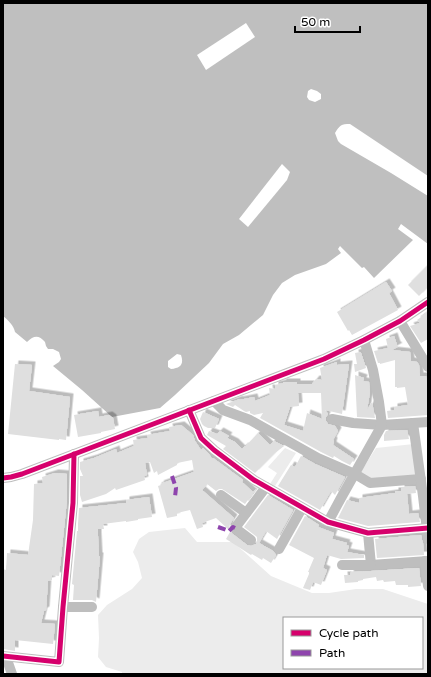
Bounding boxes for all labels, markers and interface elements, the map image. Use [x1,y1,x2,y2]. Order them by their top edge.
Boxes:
scale bar [295,8,360,34]
text: 50 m [301,15,330,29]
legend [283,617,423,669]
text: Cycle path [319,626,378,640]
text: Path [319,646,345,660]

